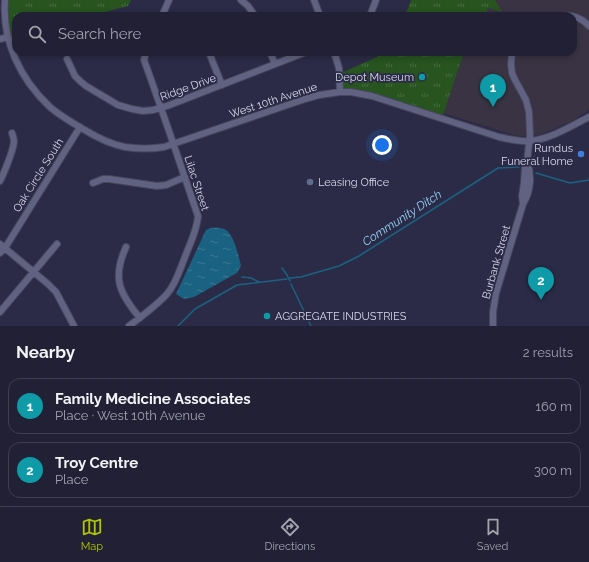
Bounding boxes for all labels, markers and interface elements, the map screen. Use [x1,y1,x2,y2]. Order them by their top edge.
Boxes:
search box [12,12,577,56]
icon: search [26,23,48,45]
text: Search here [58,25,141,43]
street label: Ridge Drive [158,71,218,104]
place label: Depot Museum [335,71,414,84]
marker: Depot Museum [417,72,427,82]
pin: 1 [480,74,506,107]
street label: West 10th Avenue [228,80,319,121]
your location [372,135,392,155]
street label: Oak Circle South [10,136,66,215]
place label: Rundus Funeral Home [501,142,574,168]
marker: Rundus Funeral Home [576,149,586,159]
street label: Lilac Street [182,154,212,213]
place label: Leasing Office [318,176,390,189]
marker: Leasing Office [305,177,315,187]
water label: Community Ditch [360,187,445,249]
street label: Burbank Street [480,223,513,300]
pin: 2 [528,267,554,300]
place label: AGGREGATE INDUSTRIES [275,310,407,323]
marker: AGGREGATE INDUSTRIES [262,311,272,321]
text: Nearby [16,342,75,362]
text: 2 results [523,345,573,360]
text: Family Medicine Associates [55,390,251,408]
text: 1 [27,399,33,414]
text: 160 m [535,399,572,414]
text: Place · West 10th Avenue [55,408,205,423]
text: Troy Centre [55,454,138,472]
text: 2 [26,463,34,478]
text: 300 m [534,463,572,478]
text: Place [55,472,88,487]
tab: Map [81,516,103,553]
tab: Directions [265,516,315,553]
tab: Saved [477,516,508,553]

